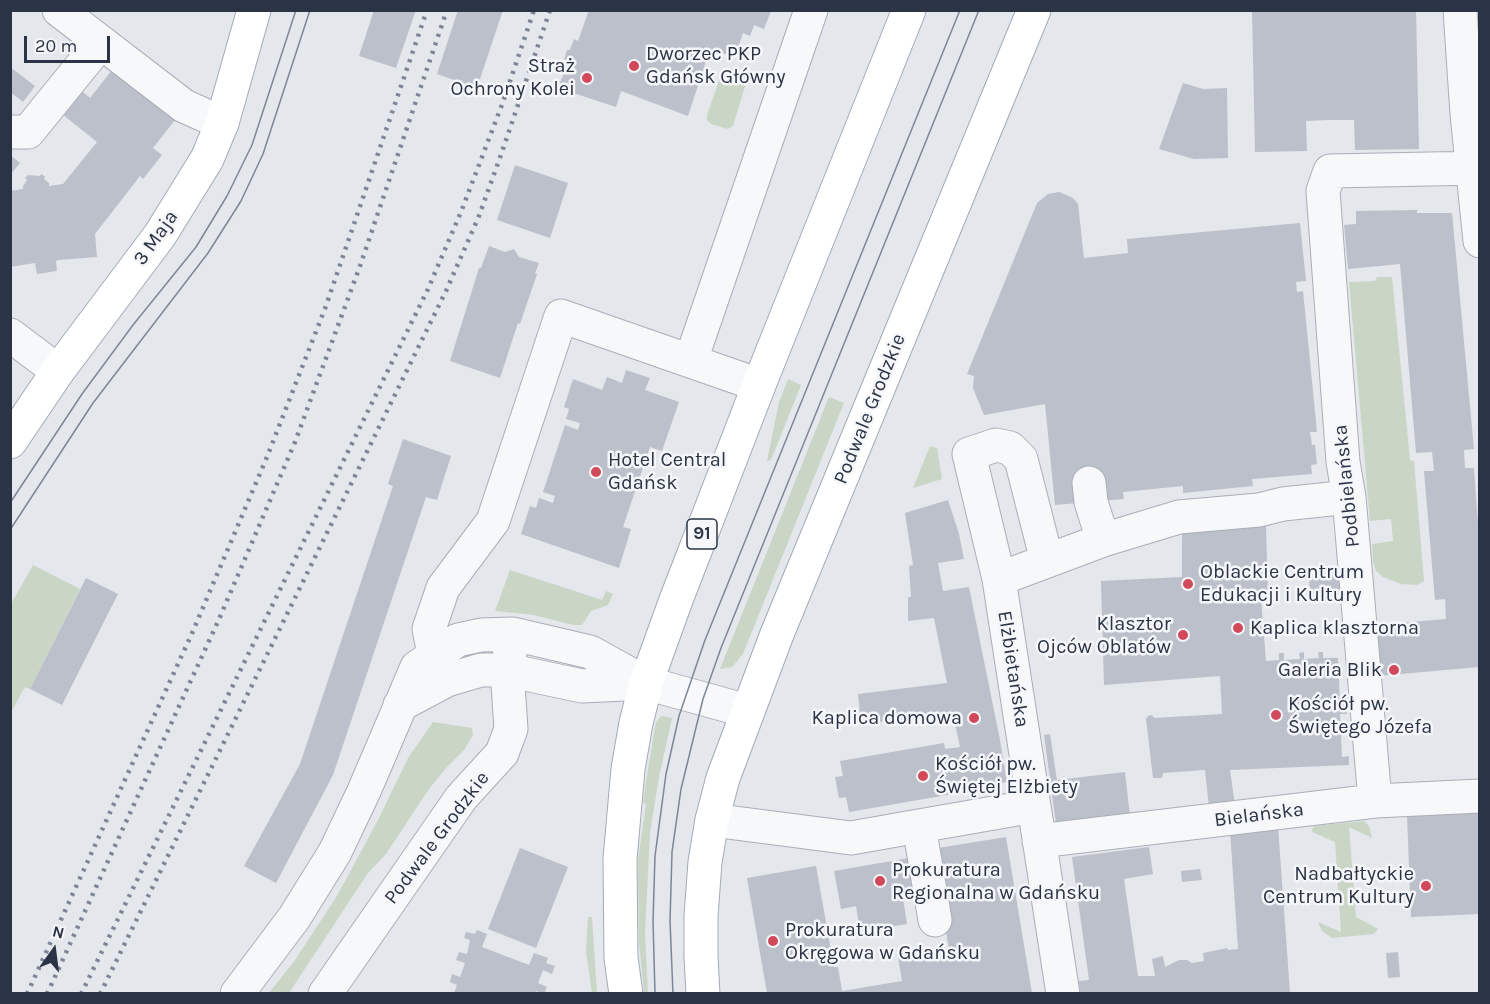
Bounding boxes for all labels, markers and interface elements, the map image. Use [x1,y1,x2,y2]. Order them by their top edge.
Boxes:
scale bar [27,24,112,62]
text: 20 m [35,35,77,57]
place label: Dworzec PKP Gdańsk Główny [646,42,786,89]
place label: Straż Ochrony Kolei [451,54,575,101]
marker: Dworzec PKP Gdańsk Główny [627,59,641,73]
marker: Straż Ochrony Kolei [580,71,594,85]
street label: 3 Maja [128,206,184,270]
street label: Podwale Grodzkie [829,330,911,488]
street label: Podbielańska [1329,423,1365,549]
place label: Hotel Central Gdańsk [608,448,726,495]
marker: Hotel Central Gdańsk [589,465,603,479]
road number: 91 [687,519,717,549]
place label: Oblackie Centrum Edukacji i Kultury [1200,560,1364,607]
marker: Oblackie Centrum Edukacji i Kultury [1181,577,1195,591]
street label: Elżbietańska [992,609,1034,729]
place label: Klasztor Ojców Oblatów [1037,612,1171,659]
place label: Kaplica klasztorna [1250,616,1419,640]
marker: Kaplica klasztorna [1231,621,1245,635]
marker: Klasztor Ojców Oblatów [1176,628,1190,642]
place label: Galeria Blik [1278,658,1382,682]
marker: Galeria Blik [1387,663,1401,677]
place label: Kościół pw. Świętego Józefa [1288,692,1432,739]
place label: Kaplica domowa [812,706,962,730]
marker: Kościół pw. Świętego Józefa [1269,708,1283,722]
marker: Kaplica domowa [967,711,981,725]
place label: Kościół pw. Świętej Elżbiety [935,752,1078,799]
street label: Podwale Grodzkie [379,767,495,909]
marker: Kościół pw. Świętej Elżbiety [916,769,930,783]
street label: Bielańska [1213,798,1305,832]
place label: Prokuratura Regionalna w Gdańsku [892,858,1100,905]
place label: Nadbałtyckie Centrum Kultury [1263,862,1414,909]
marker: Prokuratura Regionalna w Gdańsku [873,874,887,888]
marker: Nadbałtyckie Centrum Kultury [1419,879,1433,893]
place label: Prokuratura Okręgowa w Gdańsku [785,918,980,965]
north arrow [24,920,84,980]
text: N [51,921,66,943]
marker: Prokuratura Okręgowa w Gdańsku [766,934,780,948]

